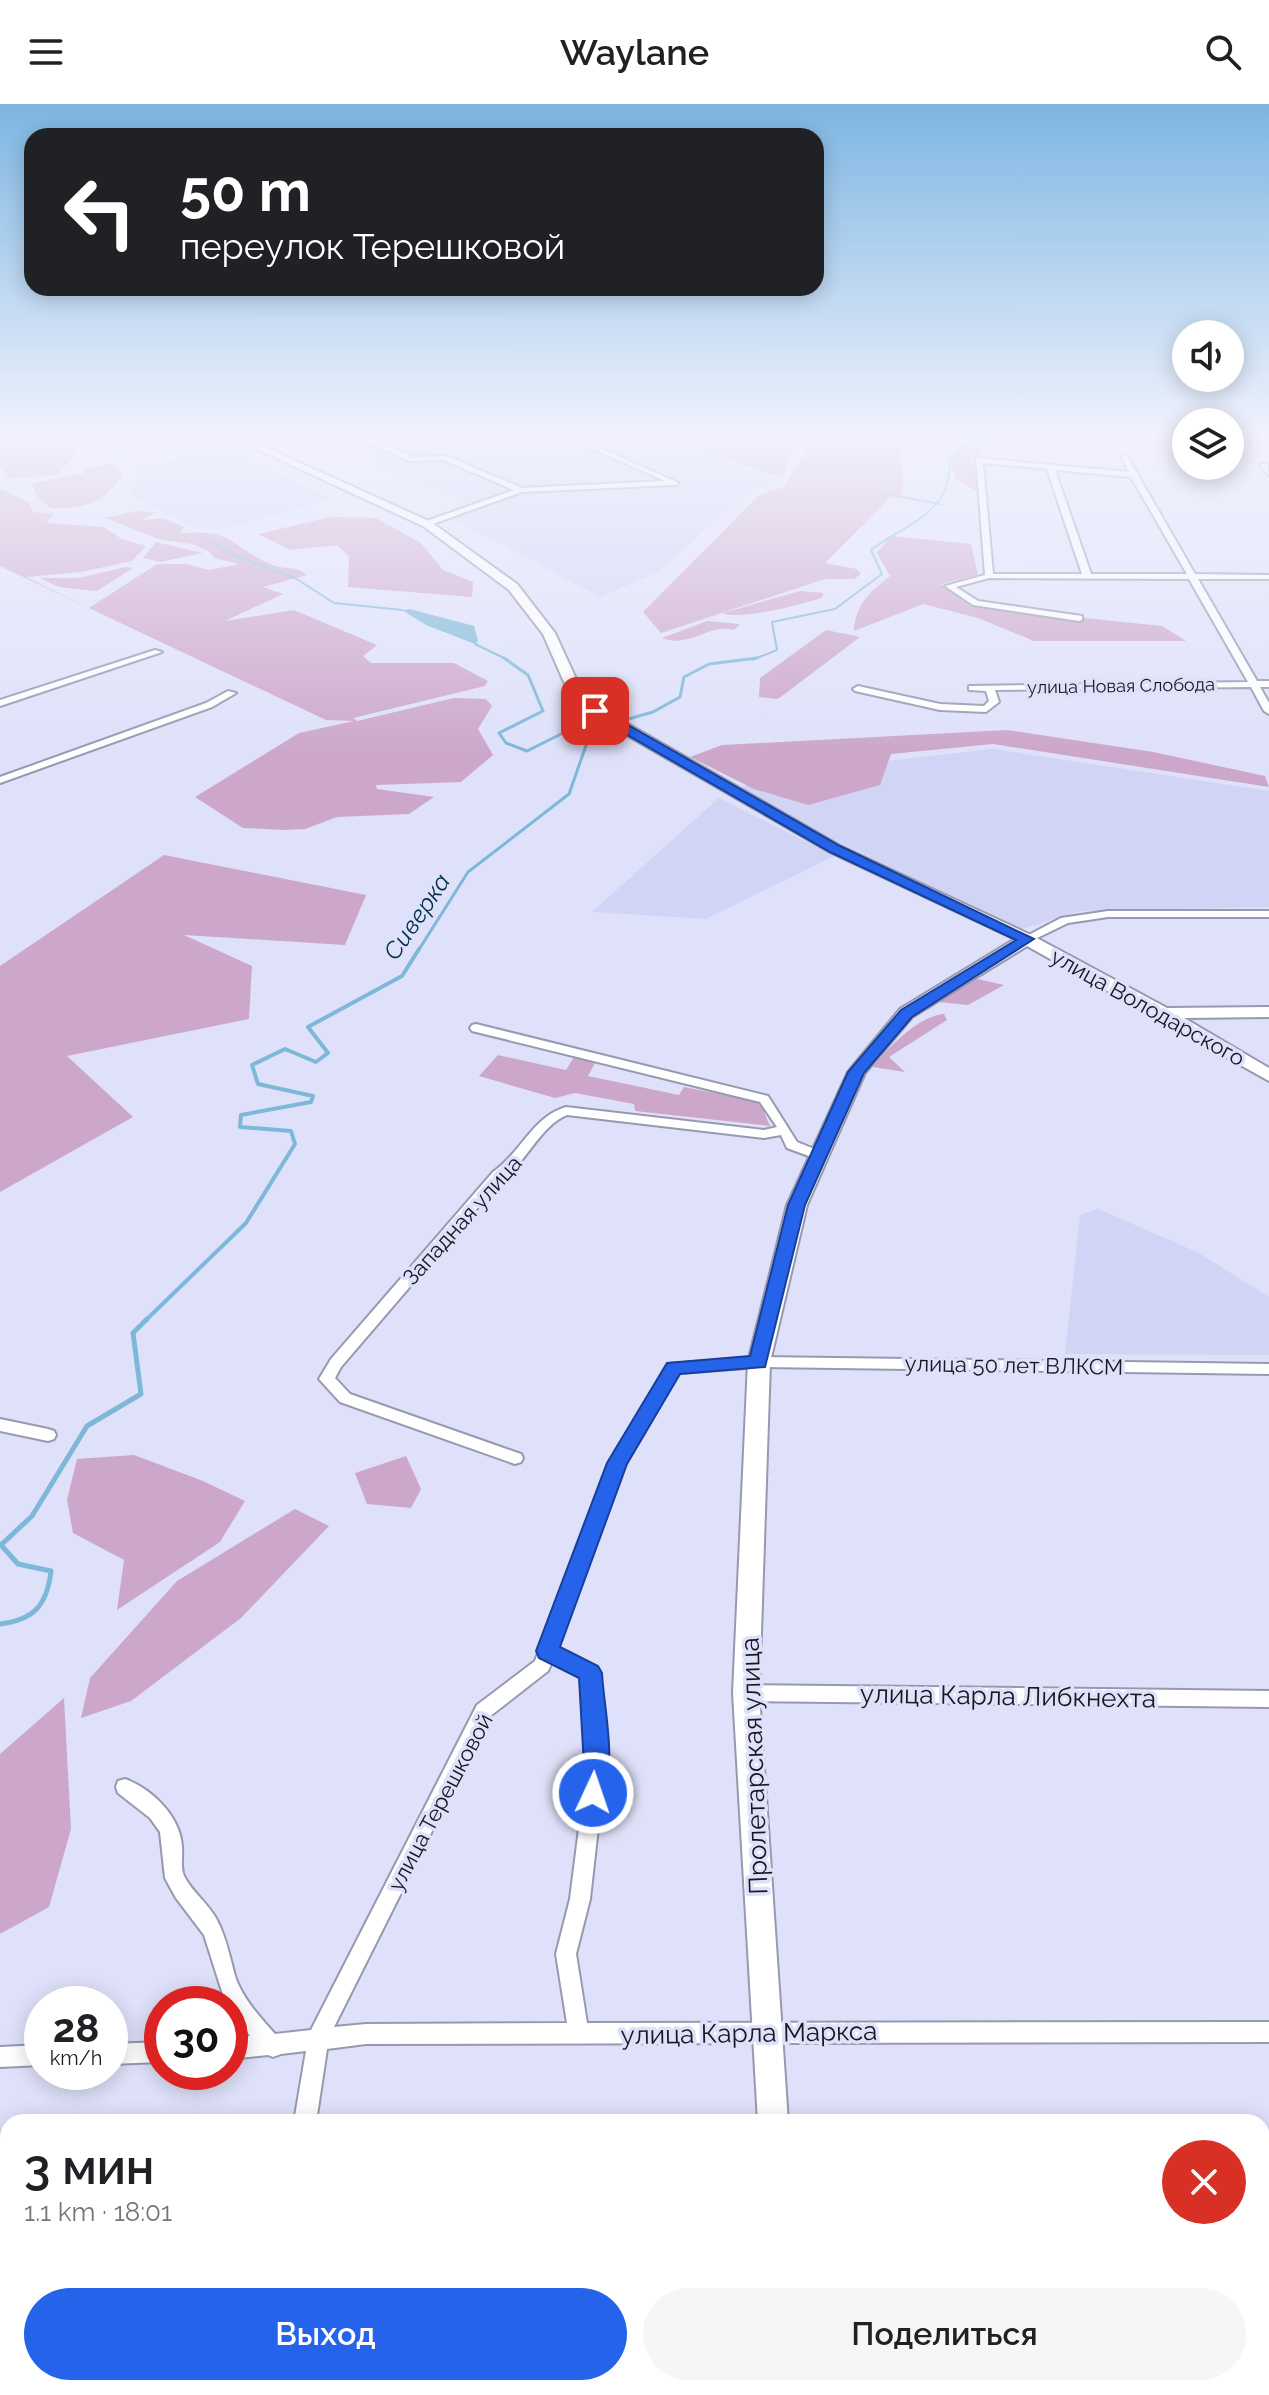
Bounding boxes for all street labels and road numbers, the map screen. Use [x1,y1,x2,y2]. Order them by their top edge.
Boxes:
street label: улица Новая Слобода [1027,673,1215,698]
street label: улица Володарского [1047,943,1249,1071]
street label: Западная улица [397,1150,527,1290]
street label: улица 50 лет ВЛКСМ [905,1350,1123,1380]
street label: Пролетарская улица [735,1637,773,1895]
street label: улица Карла Либкнехта [860,1678,1156,1714]
street label: улица Терешковой [382,1709,498,1895]
street label: улица Карла Маркса [620,2016,878,2050]

